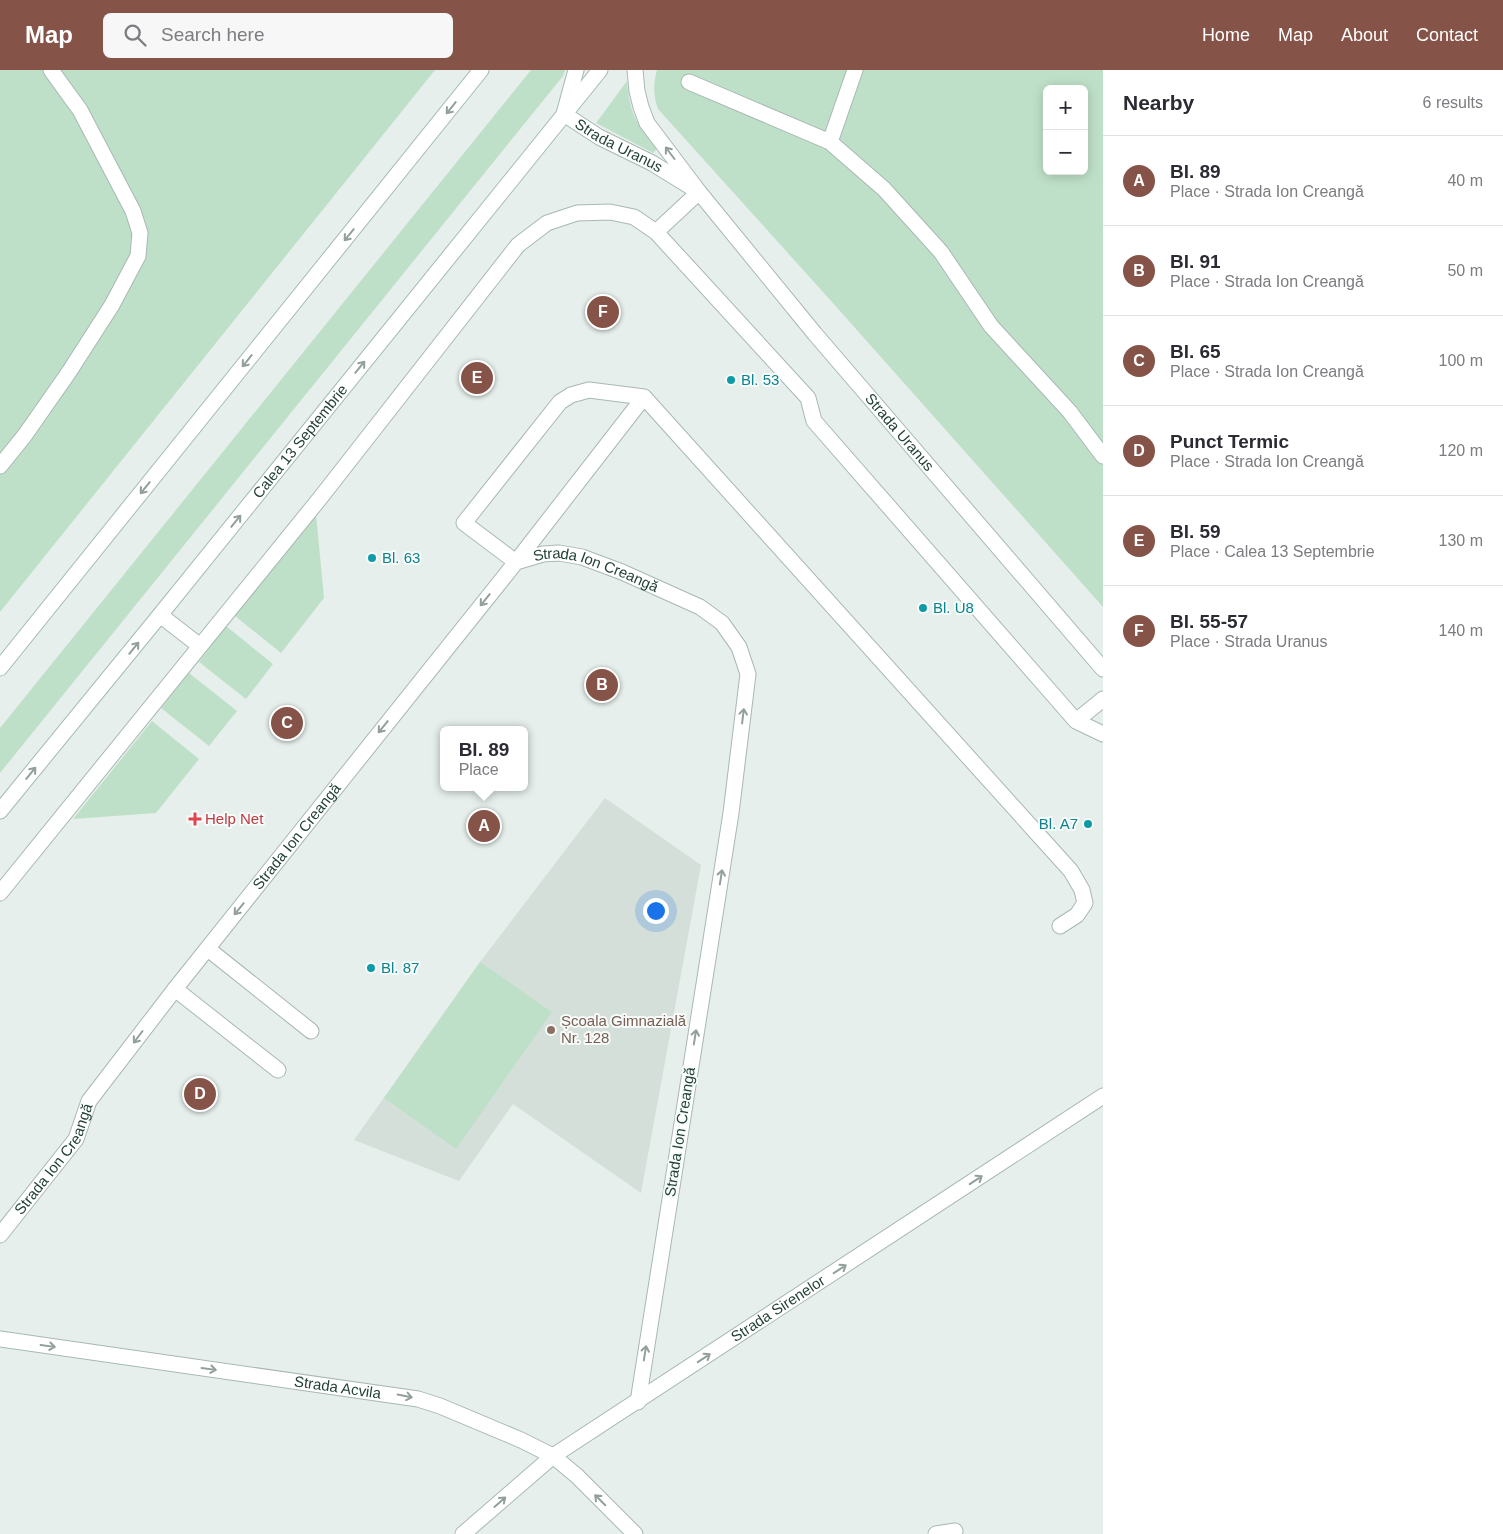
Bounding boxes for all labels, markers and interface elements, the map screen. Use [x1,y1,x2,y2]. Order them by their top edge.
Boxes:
search box [103,13,453,58]
text: Map [25,21,73,48]
icon: search [121,21,149,49]
text: Search here [161,24,265,45]
text: Home [1202,25,1250,45]
text: Map [1278,25,1313,45]
text: About [1341,25,1388,45]
text: Contact [1416,25,1478,45]
map controls [1043,85,1088,175]
button: + [1043,85,1088,130]
text: Nearby [1123,91,1194,114]
text: 6 results [1423,94,1483,111]
one-way arrow [445,101,456,114]
street label: Strada Uranus [572,115,666,176]
button: − [1043,130,1088,175]
one-way arrow [664,147,675,160]
text: Bl. 89 [1170,161,1221,182]
text: A [1133,172,1145,189]
text: 40 m [1447,172,1483,189]
text: Place · Strada Ion Creangă [1170,183,1364,200]
one-way arrow [343,228,354,241]
text: Bl. 91 [1170,251,1221,272]
text: B [1133,262,1145,279]
text: 50 m [1447,262,1483,279]
text: Place · Strada Ion Creangă [1170,273,1364,290]
pin: F [587,293,619,331]
text: Bl. 65 [1170,341,1221,362]
text: C [1133,352,1145,369]
text: 100 m [1439,352,1483,369]
one-way arrow [241,354,252,367]
pin: E [461,359,493,397]
one-way arrow [354,361,365,374]
text: Place · Strada Ion Creangă [1170,363,1364,380]
place label: Bl. 53 [741,371,779,388]
marker: Bl. 53 [725,374,737,386]
street label: Calea 13 Septembrie [249,381,351,501]
street label: Strada Uranus [862,390,938,474]
text: Punct Termic [1170,431,1289,452]
text: D [1133,442,1145,459]
text: 120 m [1439,442,1483,459]
text: Place · Strada Ion Creangă [1170,453,1364,470]
one-way arrow [139,481,150,494]
one-way arrow [231,515,242,528]
text: Bl. 59 [1170,521,1221,542]
text: E [1134,532,1144,549]
text: 130 m [1439,532,1483,549]
text: Place · Calea 13 Septembrie [1170,543,1375,560]
street label: Strada Ion Creangă [531,544,662,596]
place label: Bl. 63 [382,549,420,566]
marker: Bl. 63 [366,552,378,564]
one-way arrow [480,593,491,606]
place label: Bl. U8 [933,599,974,616]
marker: Bl. U8 [917,602,929,614]
text: Bl. 55-57 [1170,611,1248,632]
text: F [1134,622,1144,639]
text: 140 m [1439,622,1483,639]
text: Place · Strada Uranus [1170,633,1327,650]
one-way arrow [128,641,139,654]
pin: B [586,666,618,704]
pin: C [271,704,303,742]
one-way arrow [738,708,748,724]
one-way arrow [378,720,389,733]
popup [440,726,528,791]
text: Bl. 89 [459,739,509,760]
text: Place [459,761,499,778]
one-way arrow [25,767,36,780]
street label: Strada Ion Creangă [249,779,344,893]
pin: A [468,807,500,845]
place label: Help Net [205,810,264,827]
marker: Help Net [189,813,201,825]
place label: Bl. A7 [1039,815,1078,832]
marker: Bl. A7 [1082,818,1094,830]
one-way arrow [716,869,726,885]
your location [643,898,669,924]
one-way arrow [234,902,245,915]
place label: Bl. 87 [381,959,419,976]
marker: Bl. 87 [365,962,377,974]
place label: Școala Gimnazială Nr. 128 [561,1012,687,1046]
marker: Școala Gimnazială Nr. 128 [545,1024,557,1036]
one-way arrow [133,1030,144,1043]
one-way arrow [691,1030,701,1046]
street label: Strada Ion Creangă [661,1065,698,1198]
pin: D [184,1075,216,1113]
street label: Strada Ion Creangă [11,1100,96,1218]
one-way arrow [968,1175,982,1185]
one-way arrow [832,1264,846,1274]
street label: Strada Sirenelor [728,1272,828,1345]
one-way arrow [40,1341,56,1351]
one-way arrow [641,1346,651,1362]
one-way arrow [696,1353,710,1363]
one-way arrow [201,1364,217,1374]
street label: Strada Acvila [293,1372,383,1402]
one-way arrow [396,1392,412,1402]
one-way arrow [595,1494,607,1506]
one-way arrow [493,1496,506,1508]

